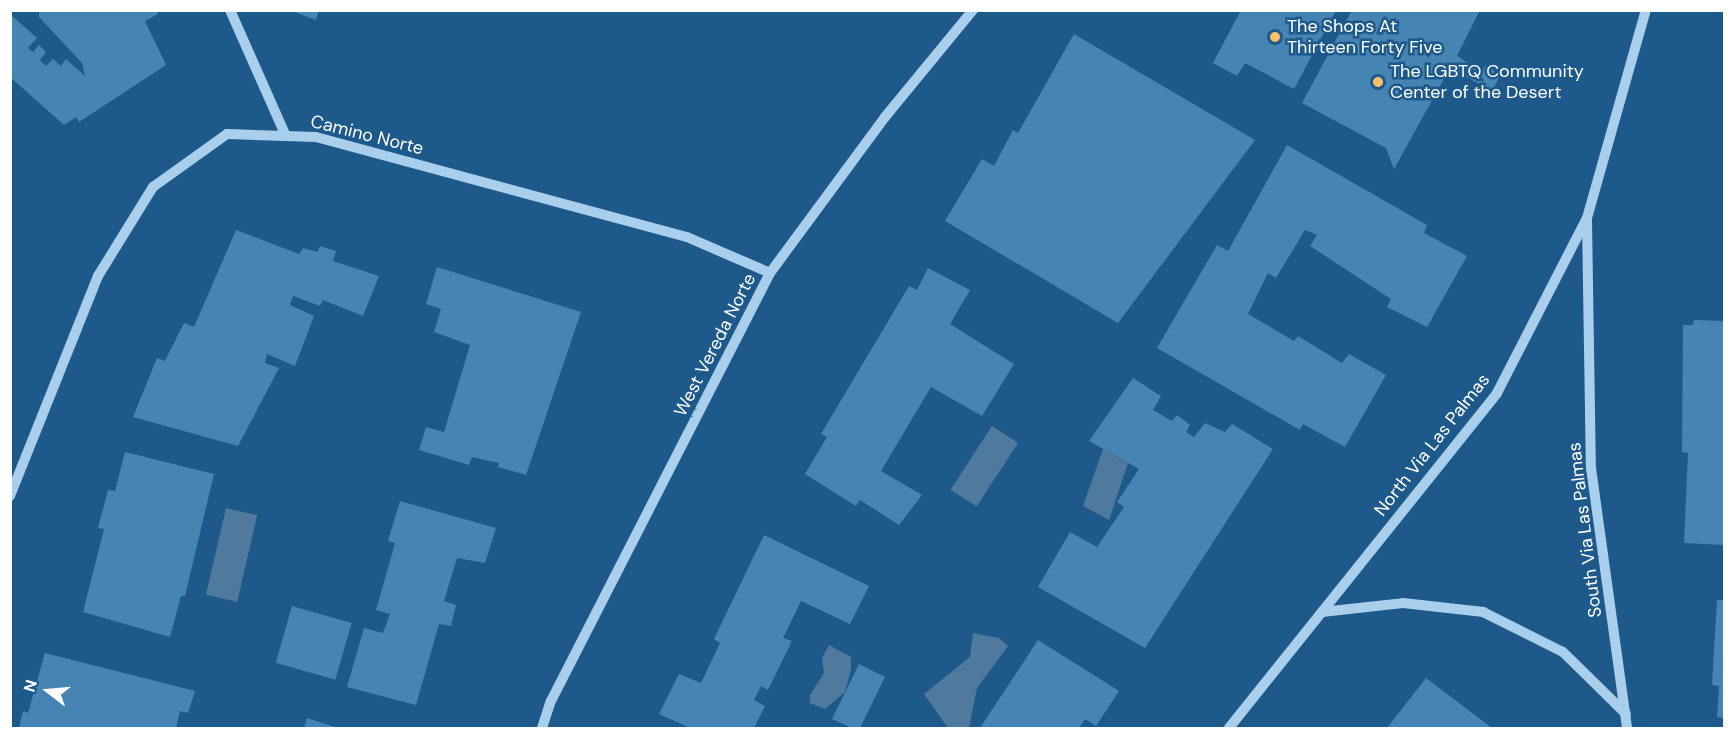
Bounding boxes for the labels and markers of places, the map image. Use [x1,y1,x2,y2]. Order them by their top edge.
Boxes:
place label: The Shops At Thirteen Forty Five [1287,16,1442,58]
marker: The Shops At Thirteen Forty Five [1268,30,1282,44]
place label: The LGBTQ Community Center of the Desert [1390,61,1584,104]
marker: The LGBTQ Community Center of the Desert [1371,75,1385,89]

